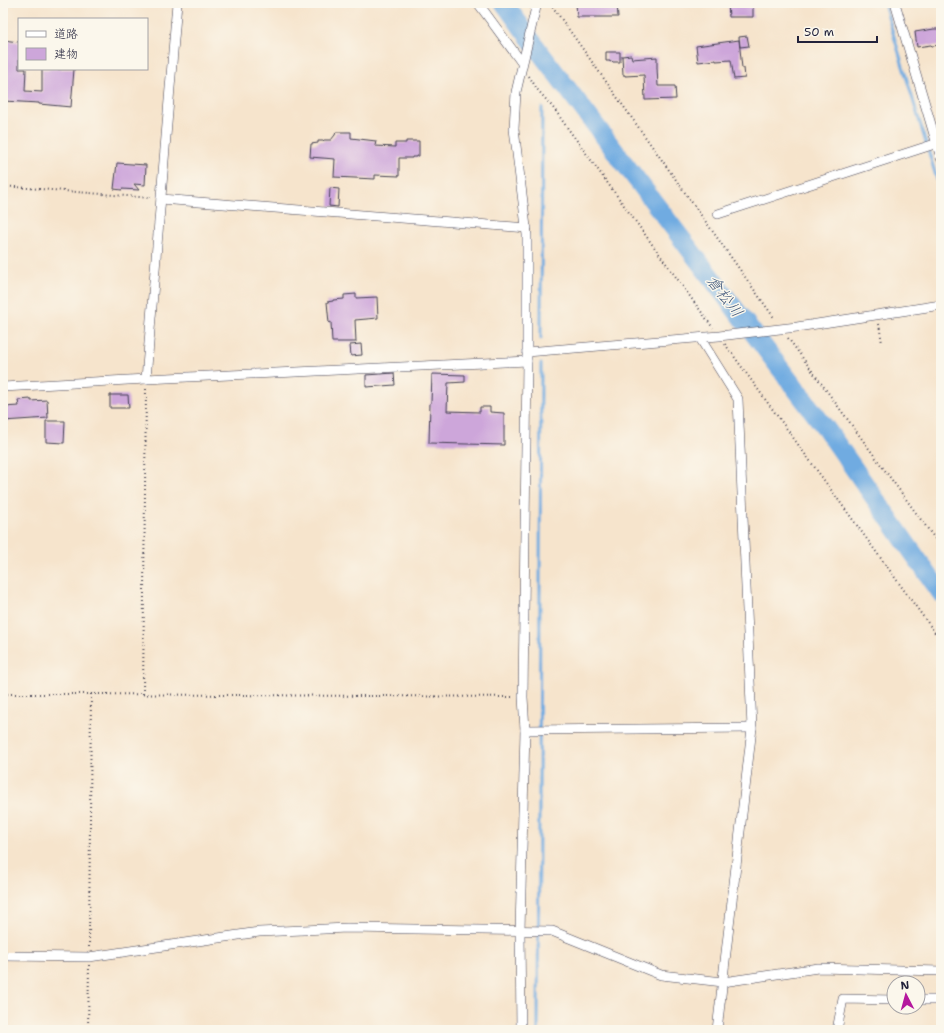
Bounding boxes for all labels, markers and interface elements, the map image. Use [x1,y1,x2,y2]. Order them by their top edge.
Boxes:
legend [18,18,148,70]
scale bar [798,18,877,44]
text: 50 m [804,24,834,40]
text: 道路 [54,26,78,42]
text: 建物 [54,46,78,62]
water label: 倉松川 [702,271,748,321]
north arrow [886,975,926,1015]
text: N [900,978,910,993]

